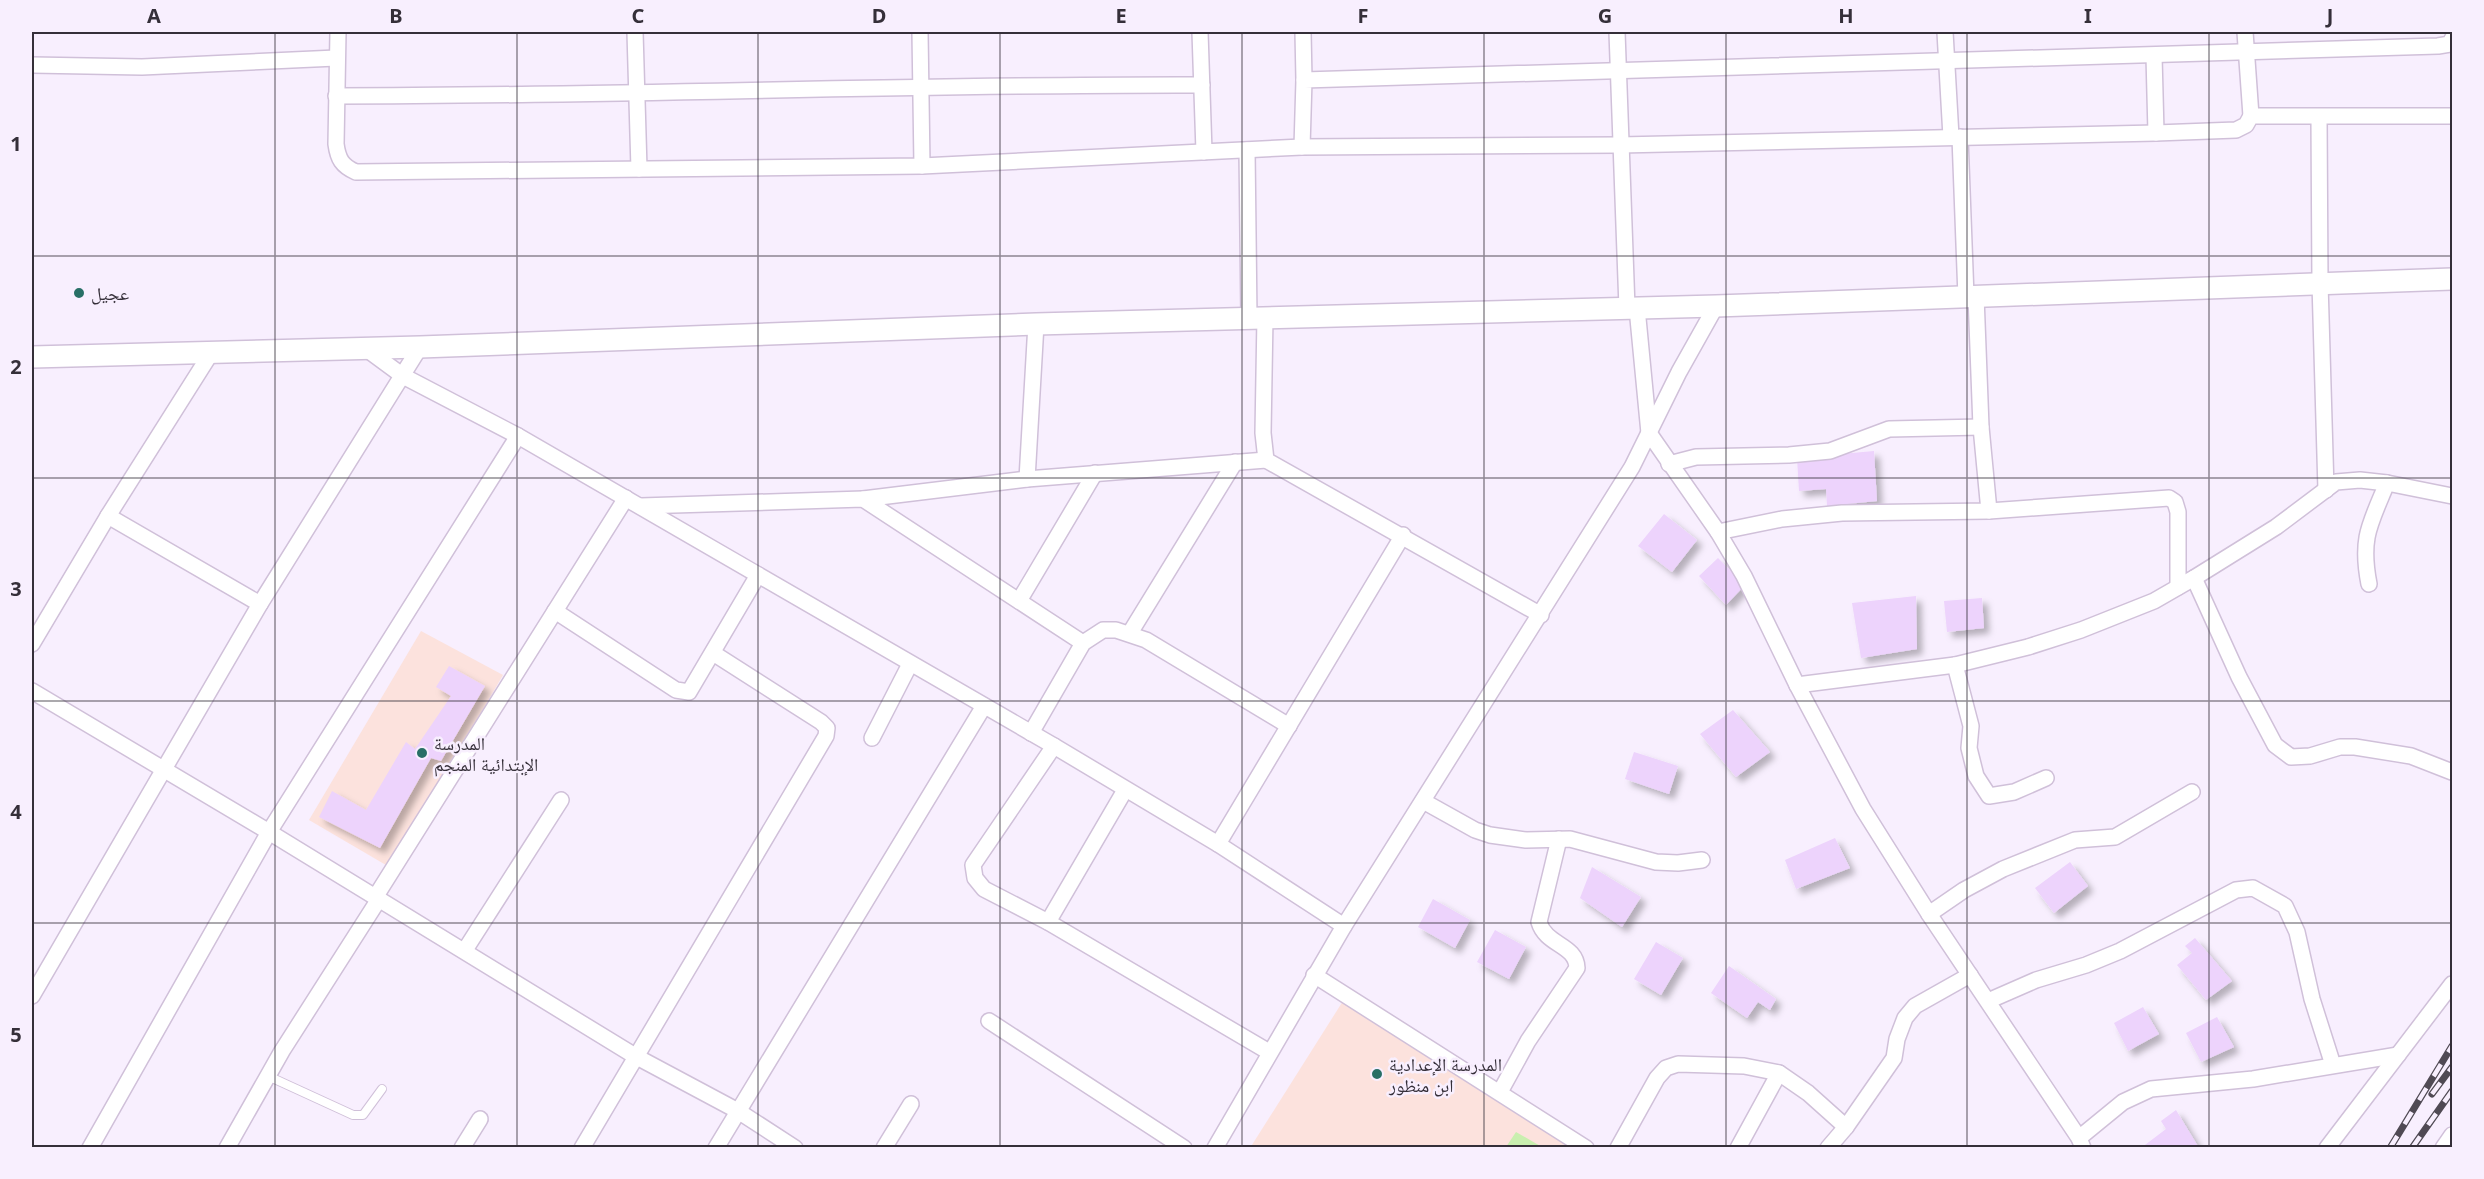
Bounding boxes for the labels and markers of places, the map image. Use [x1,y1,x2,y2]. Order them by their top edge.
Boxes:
place label: عجيل [91,281,129,305]
marker: عجيل [72,286,86,300]
place label: المدرسة الإبتدائية المنجم [434,731,538,777]
marker: المدرسة الإبتدائية المنجم [415,746,429,760]
place label: المدرسة الإعدادية ابن منظور [1388,1052,1502,1097]
marker: المدرسة الإعدادية ابن منظور [1370,1067,1384,1081]

